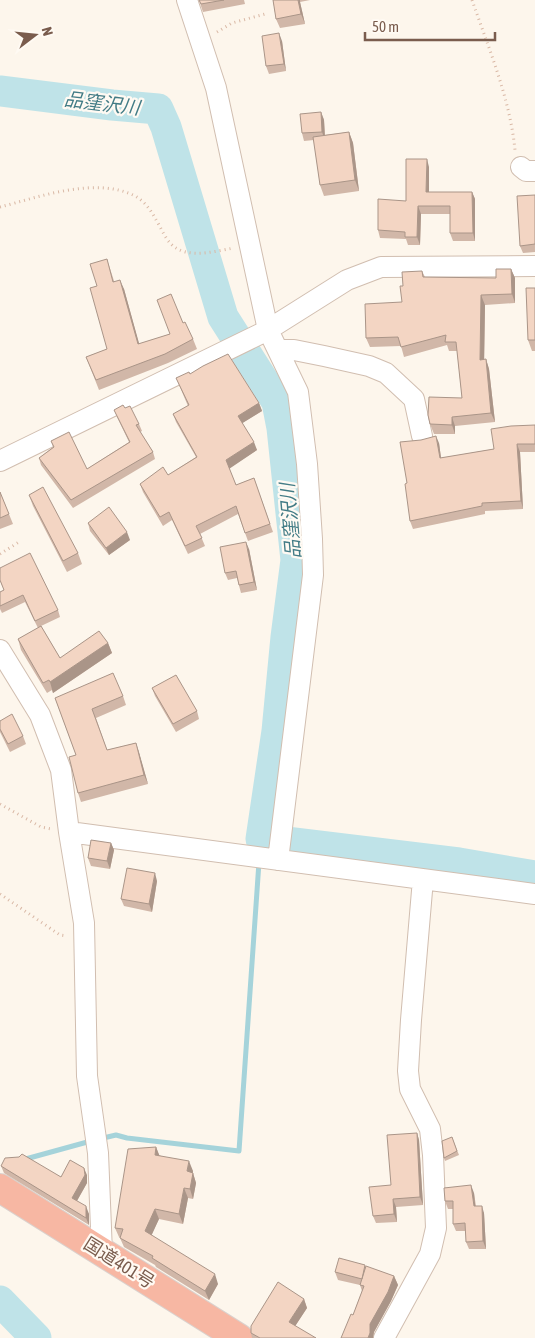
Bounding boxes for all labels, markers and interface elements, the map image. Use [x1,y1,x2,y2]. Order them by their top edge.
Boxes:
north arrow [10,10,60,60]
scale bar [365,10,495,42]
text: 50 m [372,18,399,35]
text: N [39,25,56,38]
water label: 品窪沢川 [63,87,143,119]
water label: 品窪沢川 [276,480,304,560]
street label: 国道401号 [80,1233,158,1293]

